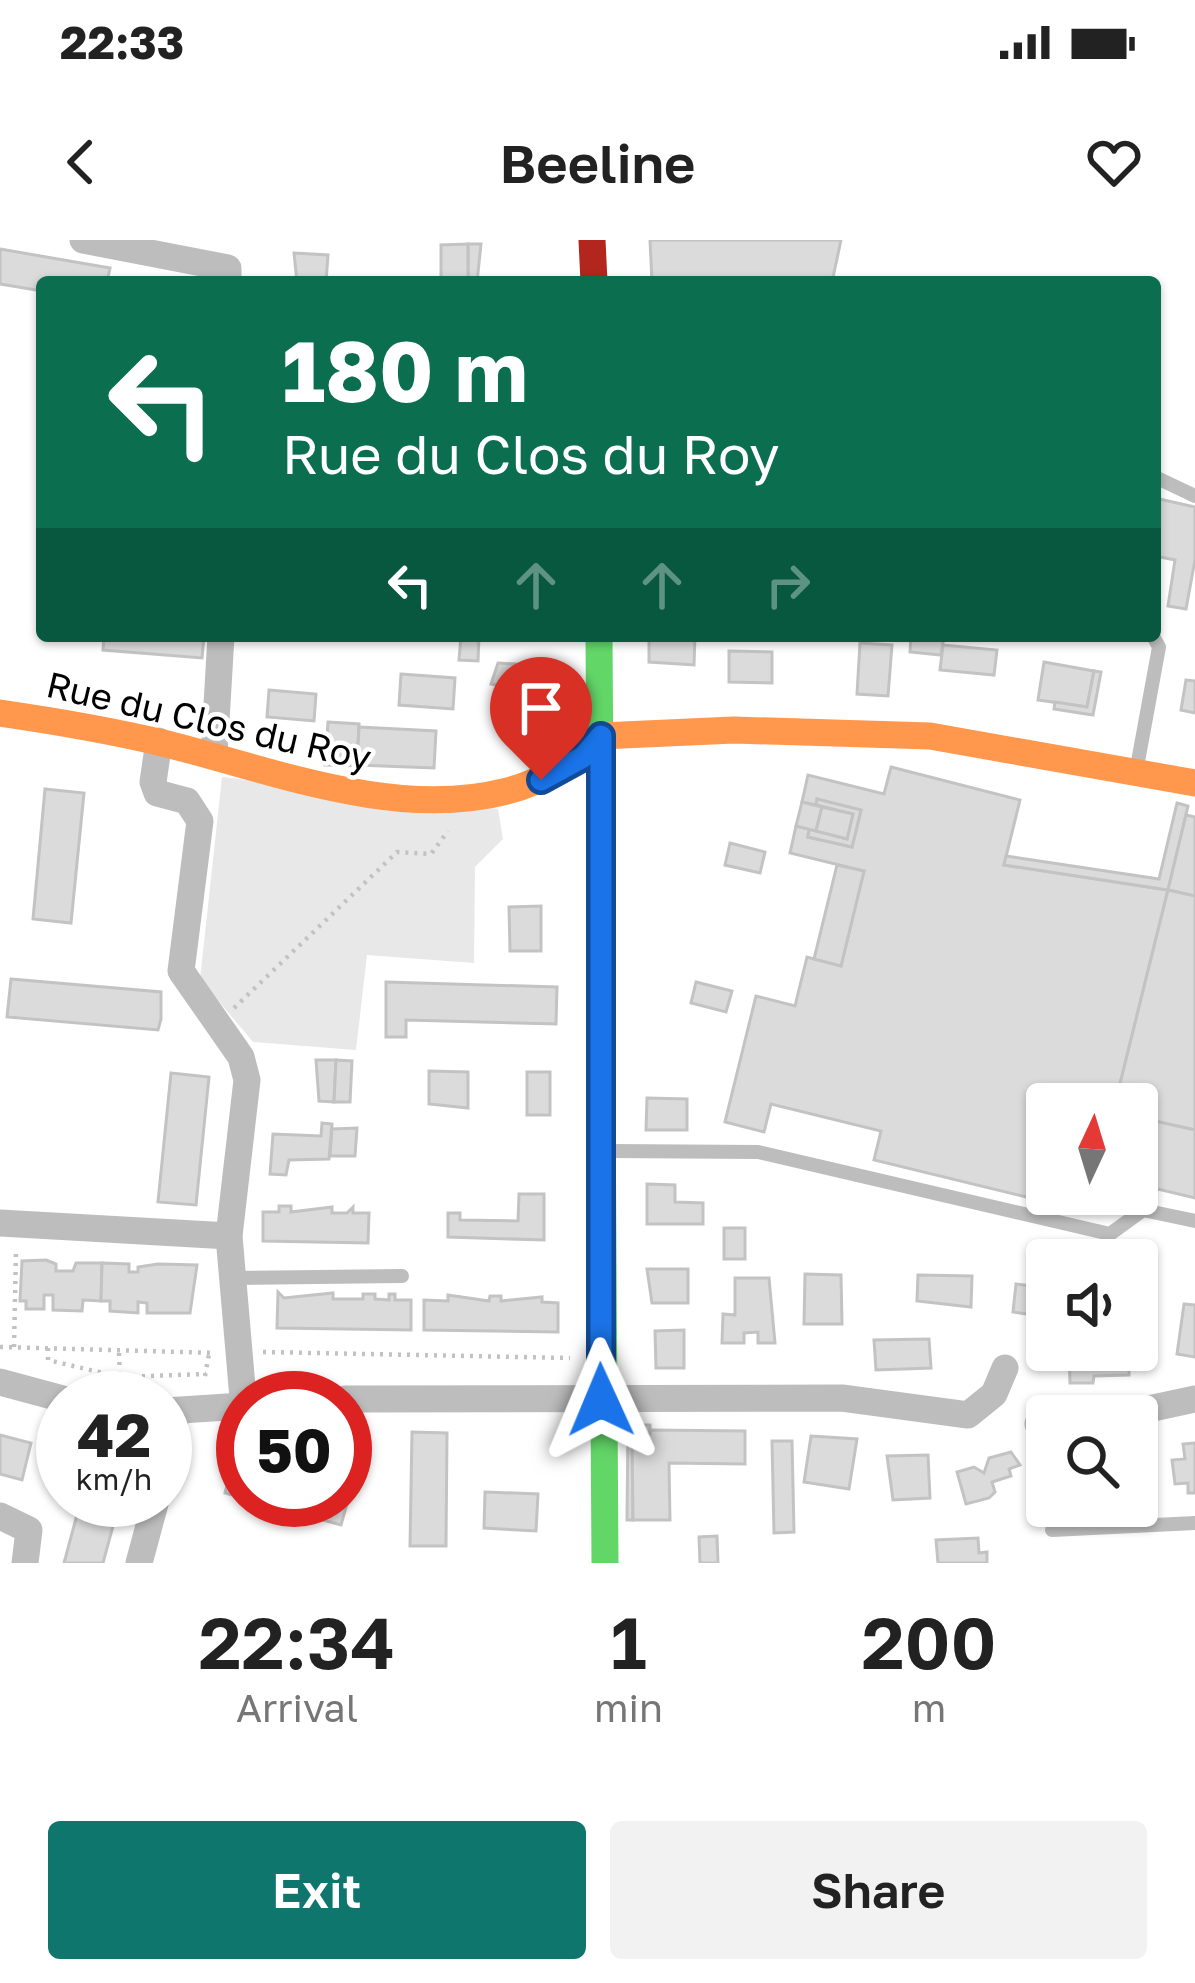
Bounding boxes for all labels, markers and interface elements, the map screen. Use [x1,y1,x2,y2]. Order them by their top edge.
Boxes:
text: 22:33 [60,15,184,69]
icon: back [48,129,114,195]
icon: heart [1081,129,1147,195]
text: Beeline [500,130,695,195]
text: 180 m [282,320,528,420]
icon: left [84,324,240,480]
text: Rue du Clos du Roy [282,421,780,486]
icon: left [377,552,443,618]
icon: ahead [503,552,569,618]
icon: ahead [629,552,695,618]
icon: right [755,552,821,618]
pin [490,657,592,780]
street label: Rue du Clos du Roy [43,662,376,779]
icon: arrive [508,675,574,741]
north arrow [1026,1083,1158,1215]
map controls [1026,1083,1158,1527]
button: sound [1026,1239,1158,1371]
position arrow [538,1337,664,1463]
speed limit sign: 50 [216,1371,372,1527]
button: search [1026,1395,1158,1527]
text: 42 [77,1398,151,1470]
text: km/h [76,1461,152,1497]
text: 22:34 [198,1598,396,1685]
text: 1 [610,1598,647,1685]
text: 200 [861,1598,997,1685]
text: Arrival [236,1684,358,1731]
text: min [594,1684,663,1731]
text: m [912,1684,946,1731]
button: Exit [48,1821,586,1959]
button: Share [610,1821,1147,1959]

